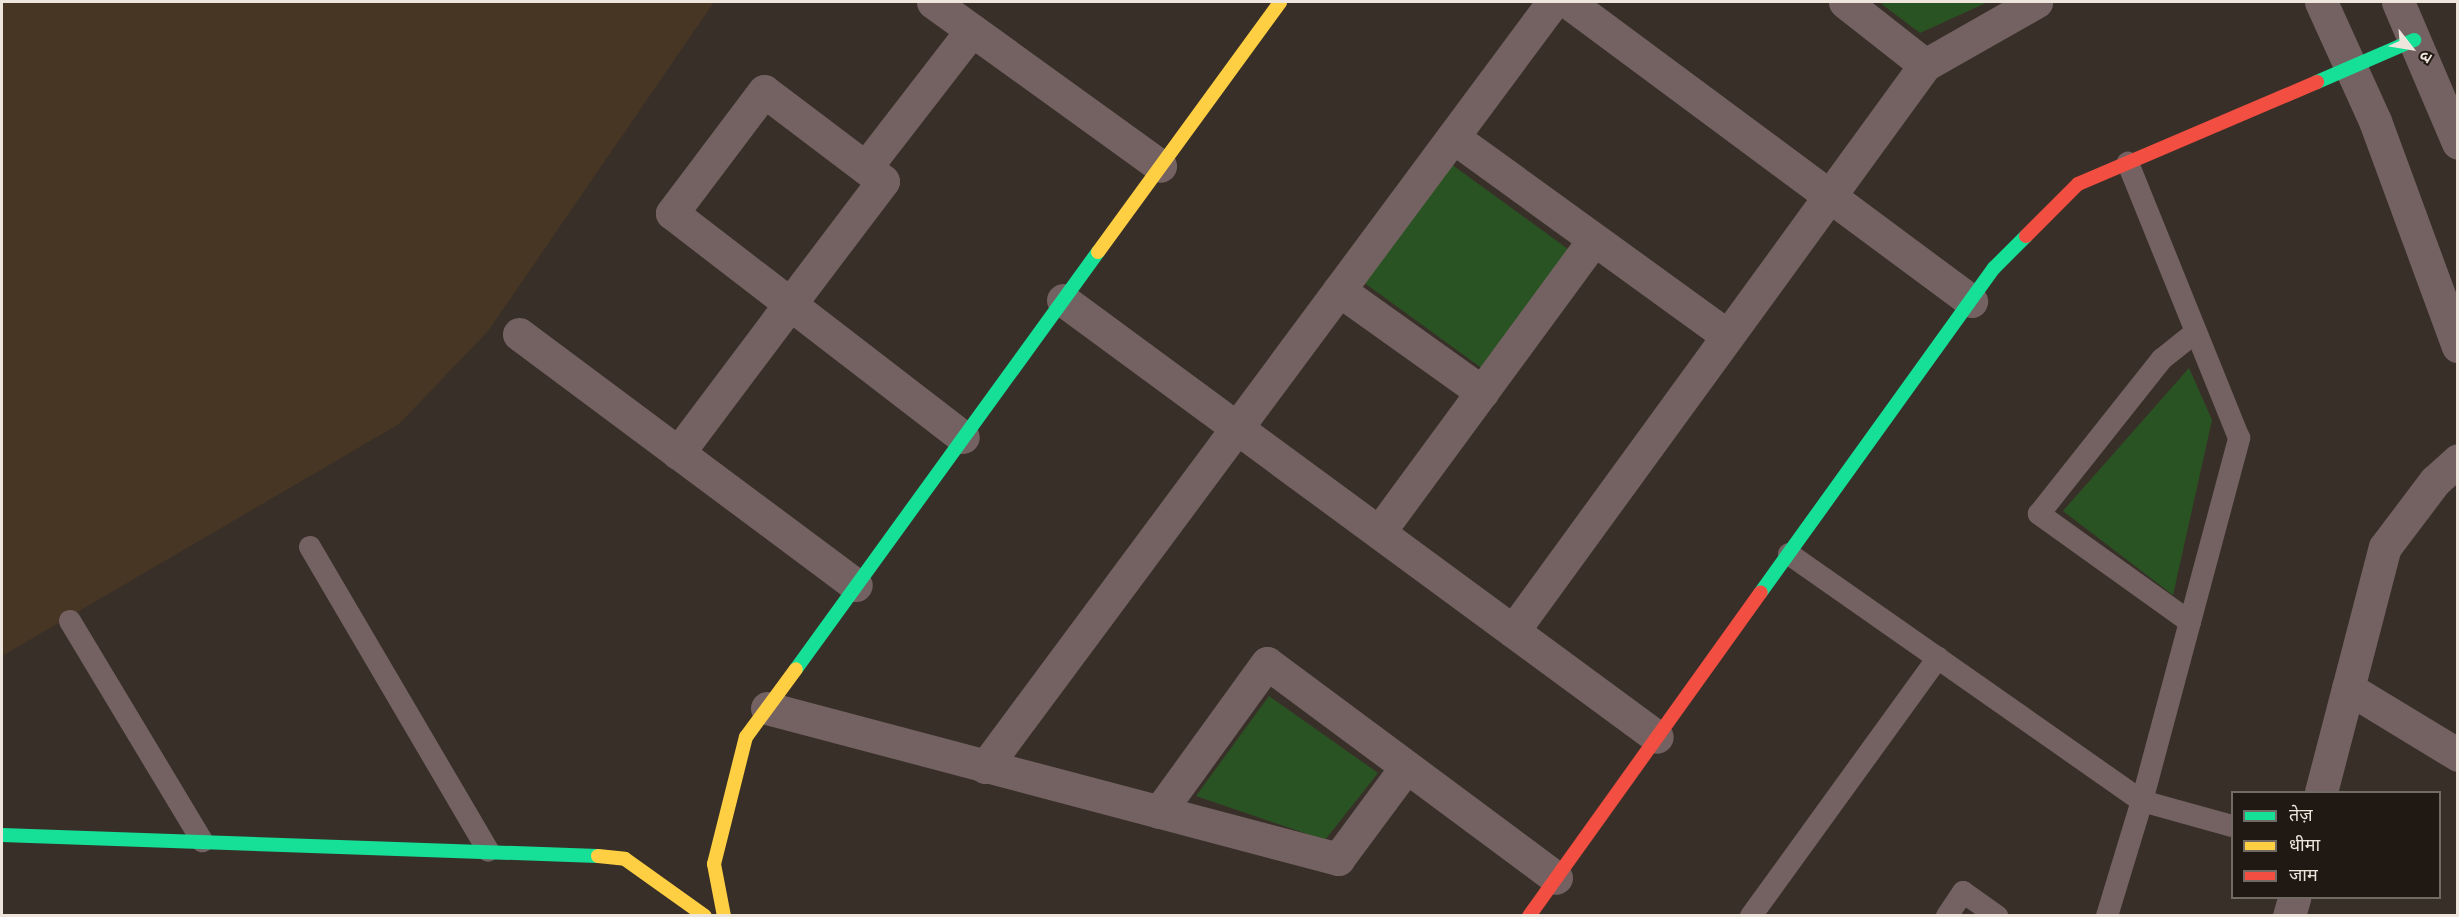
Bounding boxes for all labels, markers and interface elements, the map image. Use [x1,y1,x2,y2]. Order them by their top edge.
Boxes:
north arrow [2381,18,2441,78]
text: उ [2416,49,2437,66]
legend [2231,791,2441,899]
text: तेज़ [2289,804,2313,825]
text: धीमा [2289,834,2320,855]
text: जाम [2289,864,2318,885]

